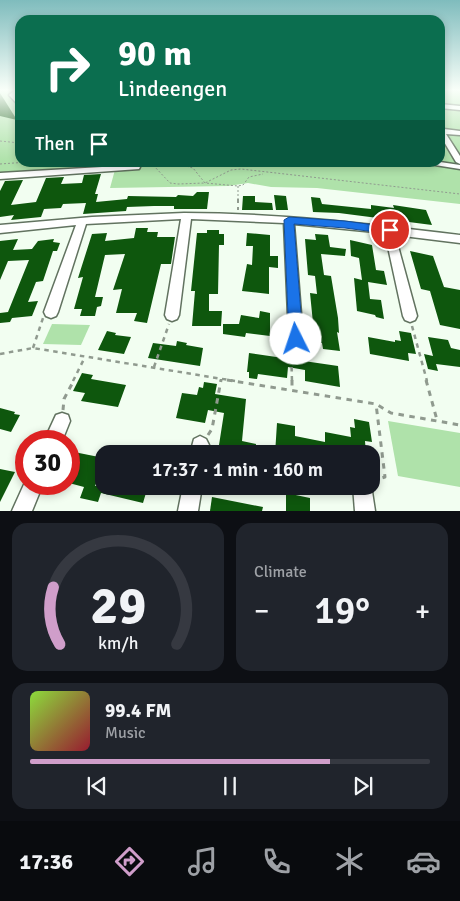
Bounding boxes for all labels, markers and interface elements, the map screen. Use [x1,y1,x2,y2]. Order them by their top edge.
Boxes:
text: 90 m [118,32,192,75]
icon: right [35,35,100,100]
text: Lindeengen [118,75,227,102]
icon: arrive [85,130,113,158]
text: Then [35,132,75,156]
pin [369,209,411,251]
icon: arrive [376,216,404,244]
position arrow [269,312,321,364]
speed limit sign: 30 [15,430,80,495]
text: 17:37 · 1 min · 160 m [152,458,323,482]
text: Climate [254,562,307,582]
text: 29 [90,574,146,638]
text: 19° [314,587,370,634]
text: − [254,594,269,628]
text: + [415,594,430,628]
text: km/h [98,632,138,654]
text: 99.4 FM [105,699,171,723]
text: Music [105,723,146,743]
icon: previous [83,772,111,800]
icon: pause [216,772,244,800]
icon: next [349,772,377,800]
icon: directions [112,844,147,879]
icon: music [185,844,220,879]
icon: phone [259,844,294,879]
icon: climate [332,844,367,879]
icon: car [406,844,441,879]
text: 17:36 [19,848,73,875]

